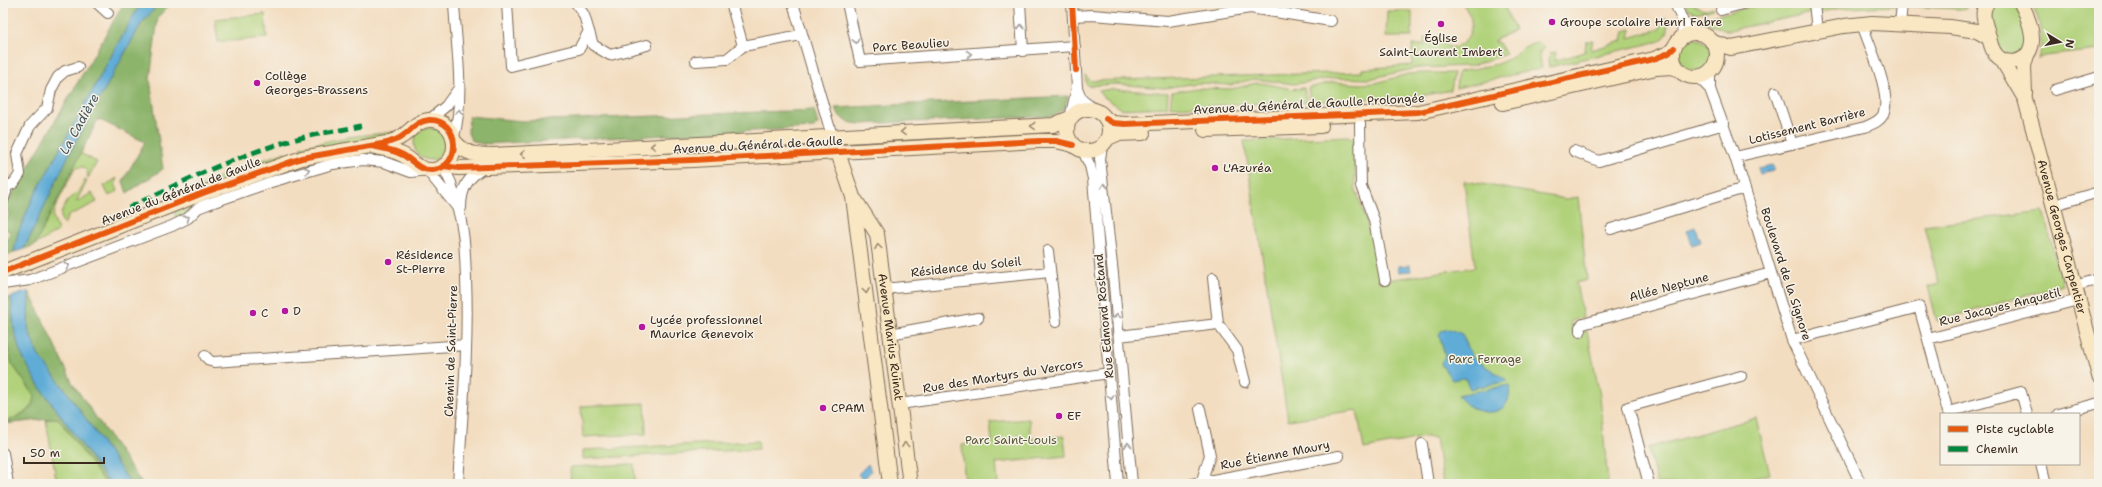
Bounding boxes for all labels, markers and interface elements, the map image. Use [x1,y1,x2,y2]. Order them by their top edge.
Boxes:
place label: Groupe scolaire Henri Fabre [1560,14,1723,30]
marker: Groupe scolaire Henri Fabre [1547,17,1557,27]
marker: Église Saint-Laurent Imbert [1436,19,1446,29]
north arrow [2040,22,2080,62]
one-way arrow [1017,24,1026,30]
place label: Église Saint-Laurent Imbert [1379,30,1503,60]
street label: Parc Beaulieu [872,34,950,56]
one-way arrow [851,38,859,44]
text: N [2061,38,2077,50]
one-way arrow [966,50,972,59]
place label: Collège Georges-Brassens [265,68,368,98]
marker: Collège Georges-Brassens [252,78,262,88]
water label: La Cadière [55,90,103,158]
street label: Avenue du Général de Gaulle Prolongée [1193,90,1425,118]
street label: Lotissement Barrière [1747,104,1867,148]
one-way arrow [454,109,463,115]
one-way arrow [1030,122,1036,130]
one-way arrow [900,128,906,137]
street label: Avenue du Général de Gaulle [673,133,844,157]
one-way arrow [650,142,656,151]
one-way arrow [520,149,526,158]
street label: Avenue du Général de Gaulle [99,153,263,229]
street label: Avenue Georges Carpentier [2034,158,2090,316]
place label: L'Azuréa [1223,160,1272,176]
marker: L'Azuréa [1210,163,1220,173]
one-way arrow [304,167,311,175]
one-way arrow [1100,183,1109,189]
street label: Boulevard de la Signore [1757,206,1815,343]
one-way arrow [183,216,190,223]
one-way arrow [874,244,883,250]
place label: Résidence St-Pierre [396,247,454,277]
street label: Résidence du Soleil [910,253,1022,281]
street label: Rue Edmond Rostand [1091,253,1117,379]
marker: Résidence St-Pierre [383,257,393,267]
one-way arrow [63,263,70,271]
street label: Allée Neptune [1627,269,1711,305]
street label: Avenue Marius Ruinat [874,272,907,402]
street label: Rue Jacques Anquetil [1937,284,2063,330]
street label: Chemin de Saint-Pierre [441,285,461,417]
one-way arrow [861,288,870,294]
place label: D [293,303,301,319]
place label: C [261,305,268,321]
marker: D [280,306,290,316]
marker: C [248,308,258,318]
place label: Lycée professionnel Maurice Genevoix [650,312,763,342]
one-way arrow [1113,313,1122,319]
marker: Lycée professionnel Maurice Genevoix [637,322,647,332]
park label: Parc Ferrage [1448,351,1522,367]
street label: Rue des Martyrs du Vercors [922,355,1084,397]
one-way arrow [1107,394,1116,400]
place label: CPAM [831,400,865,416]
marker: CPAM [818,403,828,413]
place label: EF [1067,408,1082,424]
marker: EF [1054,411,1064,421]
legend [1940,413,2080,465]
text: Piste cyclable [1976,421,2054,437]
park label: Parc Saint-Louis [965,432,1057,448]
street label: Rue Étienne Maury [1219,437,1331,473]
scale bar [24,439,104,465]
text: Chemin [1976,441,2018,457]
one-way arrow [901,442,910,448]
one-way arrow [1124,442,1133,448]
text: 50 m [30,445,60,461]

